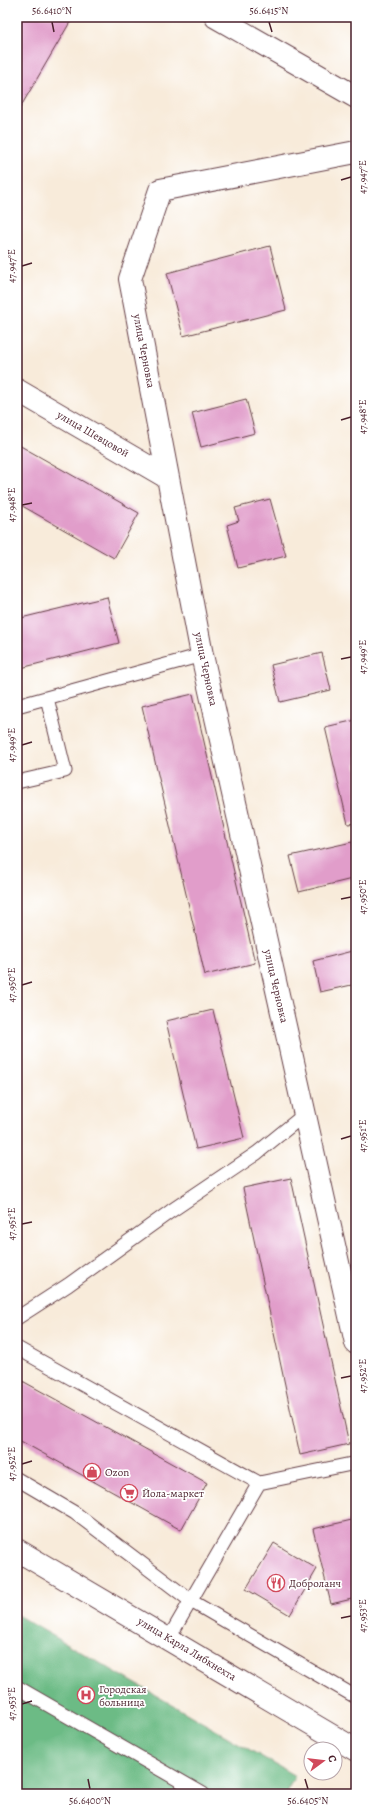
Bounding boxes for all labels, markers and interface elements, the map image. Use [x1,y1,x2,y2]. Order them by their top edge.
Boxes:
text: 56.6410°N [32,4,72,17]
text: 56.6415°N [249,4,289,17]
text: 47.947°E [356,160,369,194]
text: 47.947°E [5,249,18,283]
street label: улица Черновка [129,312,159,390]
text: 47.948°E [356,400,369,434]
street label: улица Шевцовой [53,407,132,461]
text: 47.948°E [5,488,18,522]
street label: улица Черновка [191,630,221,708]
text: 47.949°E [356,640,369,674]
text: 47.949°E [5,728,18,762]
text: 47.950°E [356,879,369,914]
street label: улица Черновка [260,947,292,1025]
text: 47.950°E [5,967,18,1002]
text: 47.951°E [356,1119,369,1152]
text: 47.951°E [5,1207,18,1240]
text: 47.952°E [356,1359,369,1393]
text: 47.952°E [5,1447,18,1481]
shop icon: Ozon [82,1462,102,1482]
place label: Ozon [105,1465,129,1480]
supermarket icon: Йола-маркет [119,1483,139,1503]
place label: Йола-маркет [142,1486,204,1501]
restaurant icon: Доброланч [266,1573,286,1593]
place label: Доброланч [289,1576,341,1591]
text: 47.953°E [356,1599,369,1633]
street label: улица Карла Либкнехта [134,1613,240,1685]
place label: Городская больница [99,1682,147,1710]
hospital icon: Городская больница [76,1685,96,1705]
text: 47.953°E [5,1687,18,1721]
north arrow [303,1741,343,1781]
text: С [324,1753,340,1764]
text: 56.6400°N [69,1794,111,1807]
text: 56.6405°N [288,1794,328,1807]

